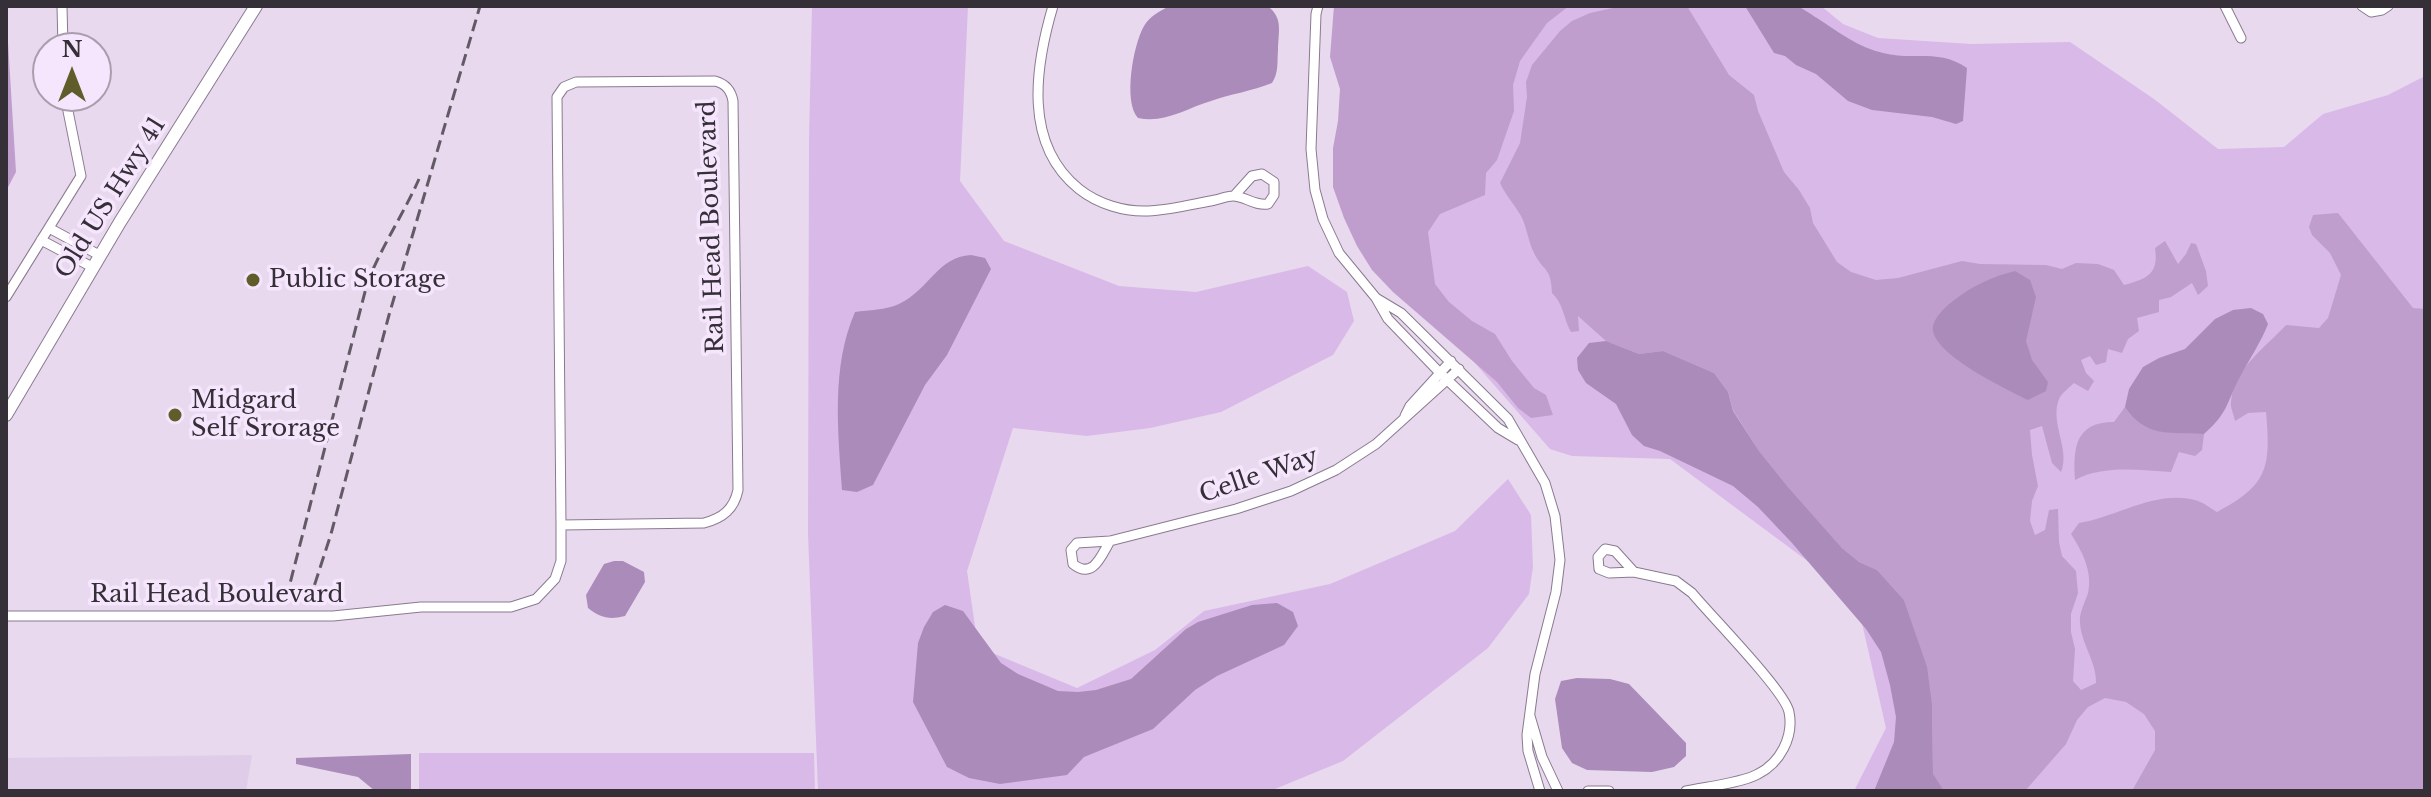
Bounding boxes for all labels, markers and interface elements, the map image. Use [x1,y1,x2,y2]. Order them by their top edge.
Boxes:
north arrow [32,32,112,112]
text: N [62,36,82,63]
street label: Rail Head Boulevard [693,100,731,354]
street label: Old US Hwy 41 [50,112,172,284]
place label: Public Storage [269,266,446,294]
marker: Public Storage [244,271,262,289]
place label: Midgard Self Srorage [191,387,340,443]
marker: Midgard Self Srorage [166,406,184,424]
street label: Celle Way [1196,442,1322,510]
street label: Rail Head Boulevard [90,581,344,609]

